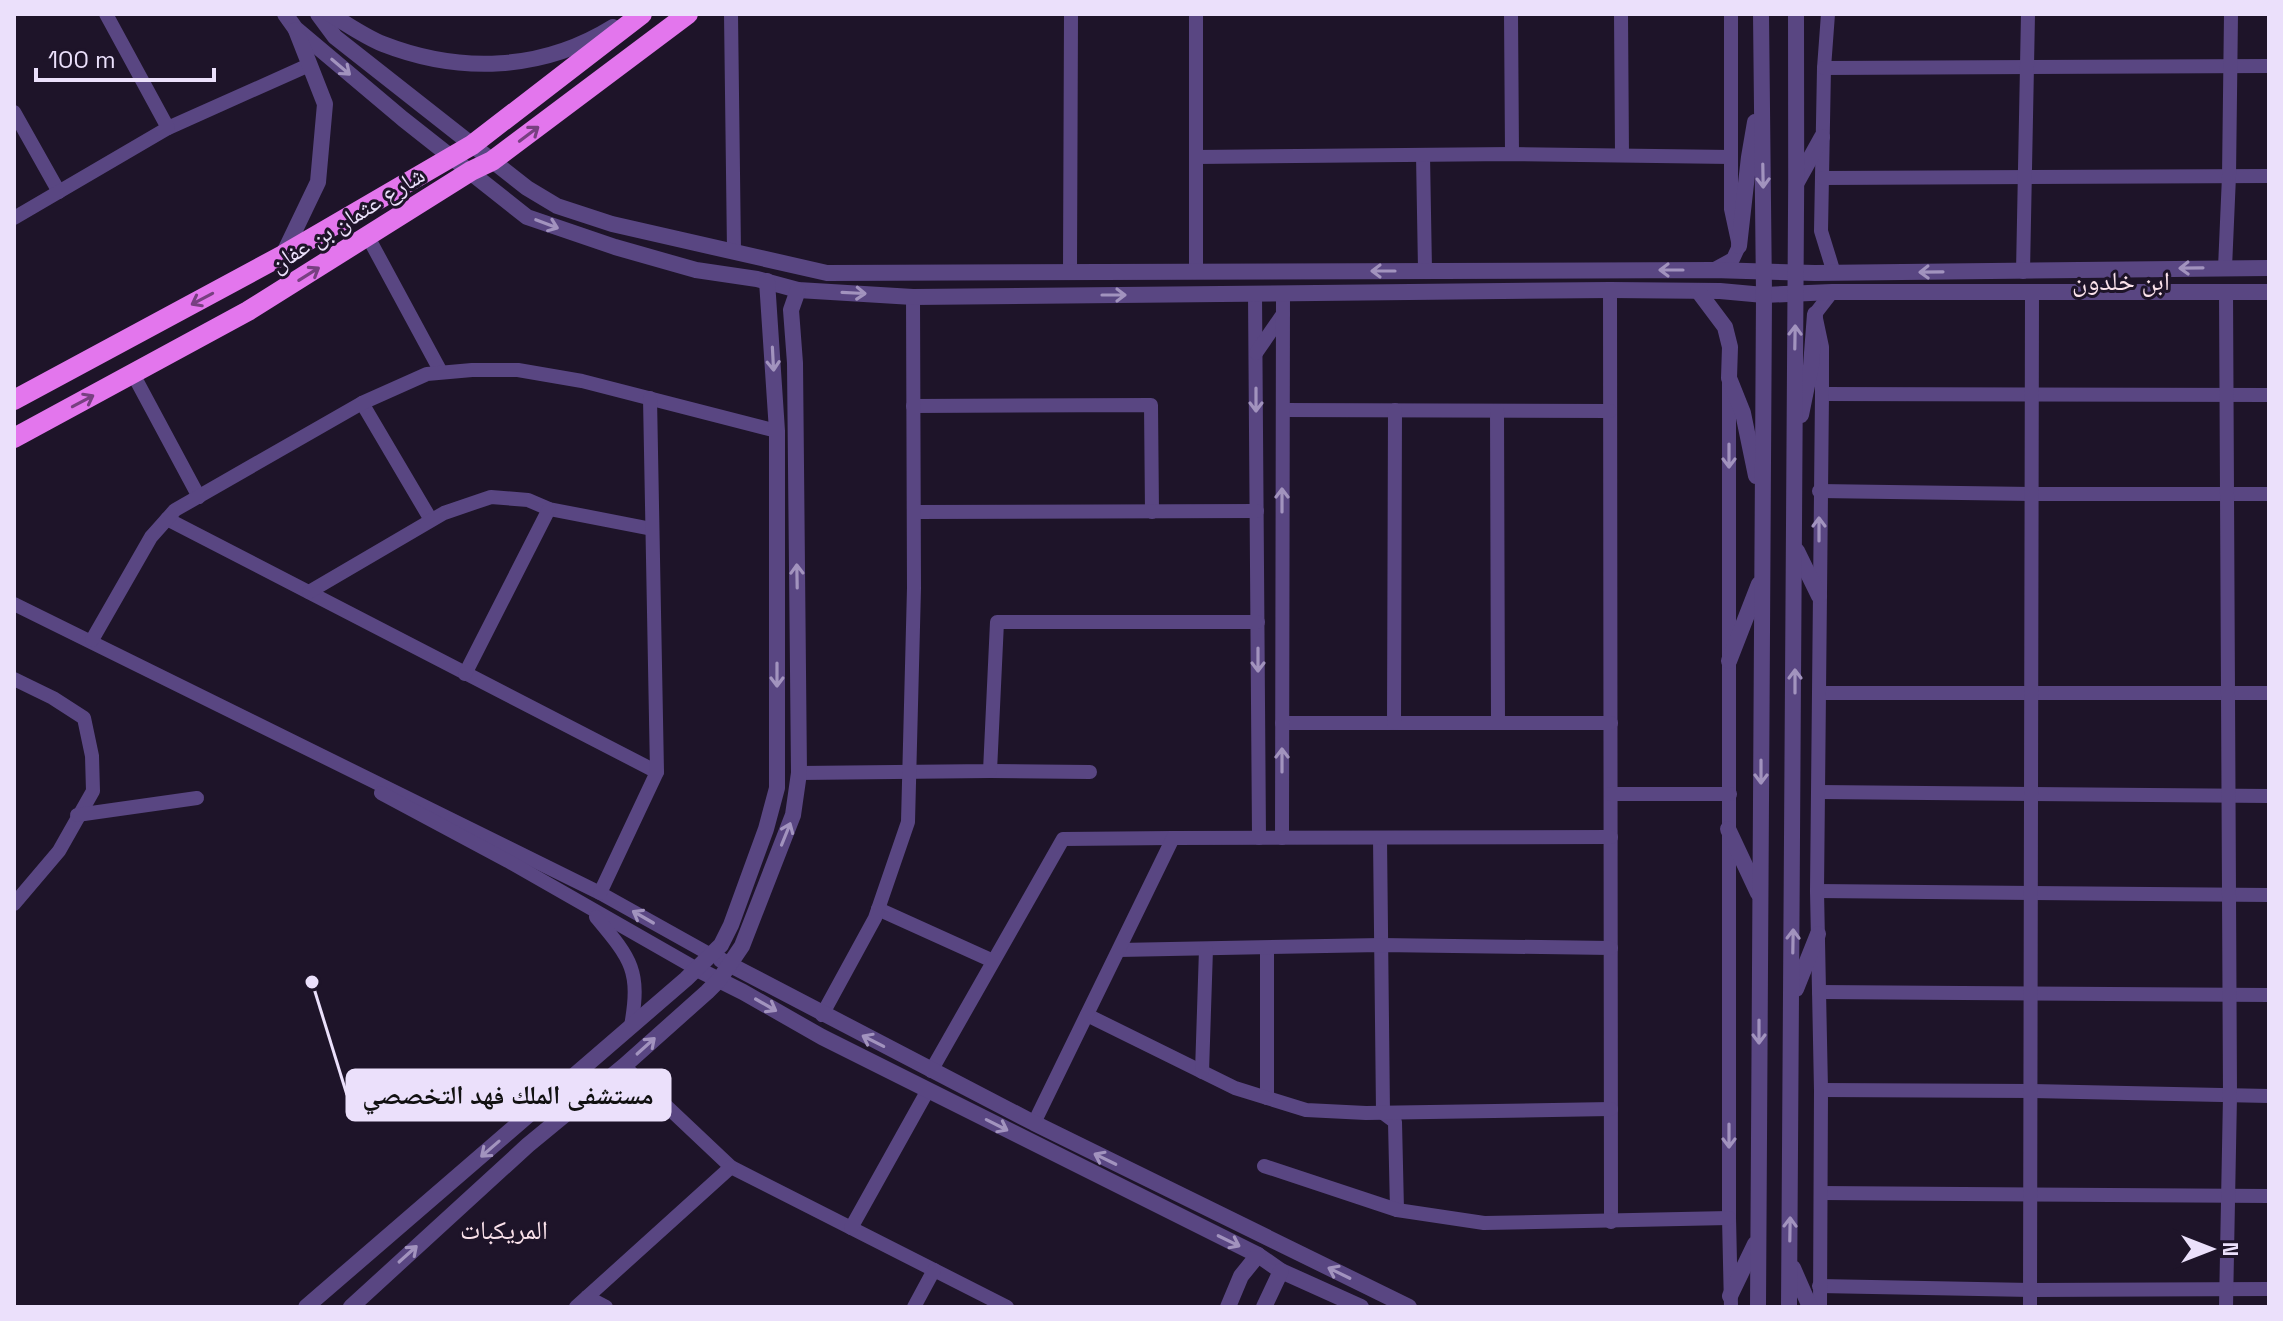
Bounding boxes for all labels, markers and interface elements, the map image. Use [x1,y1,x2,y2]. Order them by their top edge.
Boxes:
scale bar [36,32,214,82]
text: 100 m [48,44,116,75]
one-way arrow [331,58,351,76]
one-way arrow [517,126,539,143]
street label: شارع عثمان بن عفان [264,159,430,279]
one-way arrow [1755,162,1771,189]
one-way arrow [534,218,559,233]
one-way arrow [2178,261,2205,276]
one-way arrow [1658,262,1685,278]
one-way arrow [1370,263,1397,279]
one-way arrow [1918,264,1945,280]
district label: ابن خلدون [2072,264,2170,298]
one-way arrow [297,265,320,281]
one-way arrow [840,286,867,301]
one-way arrow [1100,287,1127,303]
one-way arrow [190,292,214,307]
one-way arrow [1787,324,1802,351]
one-way arrow [766,345,781,372]
one-way arrow [1248,386,1264,413]
one-way arrow [70,393,94,408]
one-way arrow [1721,442,1737,469]
one-way arrow [1274,487,1290,514]
one-way arrow [1811,516,1827,543]
one-way arrow [789,563,805,590]
one-way arrow [1250,646,1266,673]
one-way arrow [769,661,785,688]
one-way arrow [1788,668,1803,695]
one-way arrow [1274,747,1290,774]
one-way arrow [1753,758,1769,785]
one-way arrow [779,822,794,847]
one-way arrow [632,909,655,925]
one-way arrow [1785,928,1801,955]
one-way arrow [754,997,777,1013]
one-way arrow [1751,1018,1767,1045]
one-way arrow [862,1033,886,1048]
one-way arrow [635,1037,655,1055]
callout: مستشفى الملك فهد التخصصي [347,1070,670,1120]
text: مستشفى الملك فهد التخصصي [362,1078,654,1115]
one-way arrow [984,1118,1008,1133]
one-way arrow [1721,1122,1737,1149]
one-way arrow [480,1140,500,1158]
one-way arrow [1094,1150,1118,1166]
north arrow [2171,1209,2251,1289]
district label: المريكبات [460,1213,548,1247]
one-way arrow [1782,1216,1798,1243]
one-way arrow [1217,1234,1241,1249]
text: N [2217,1242,2245,1256]
one-way arrow [398,1246,418,1264]
one-way arrow [1327,1265,1351,1280]

